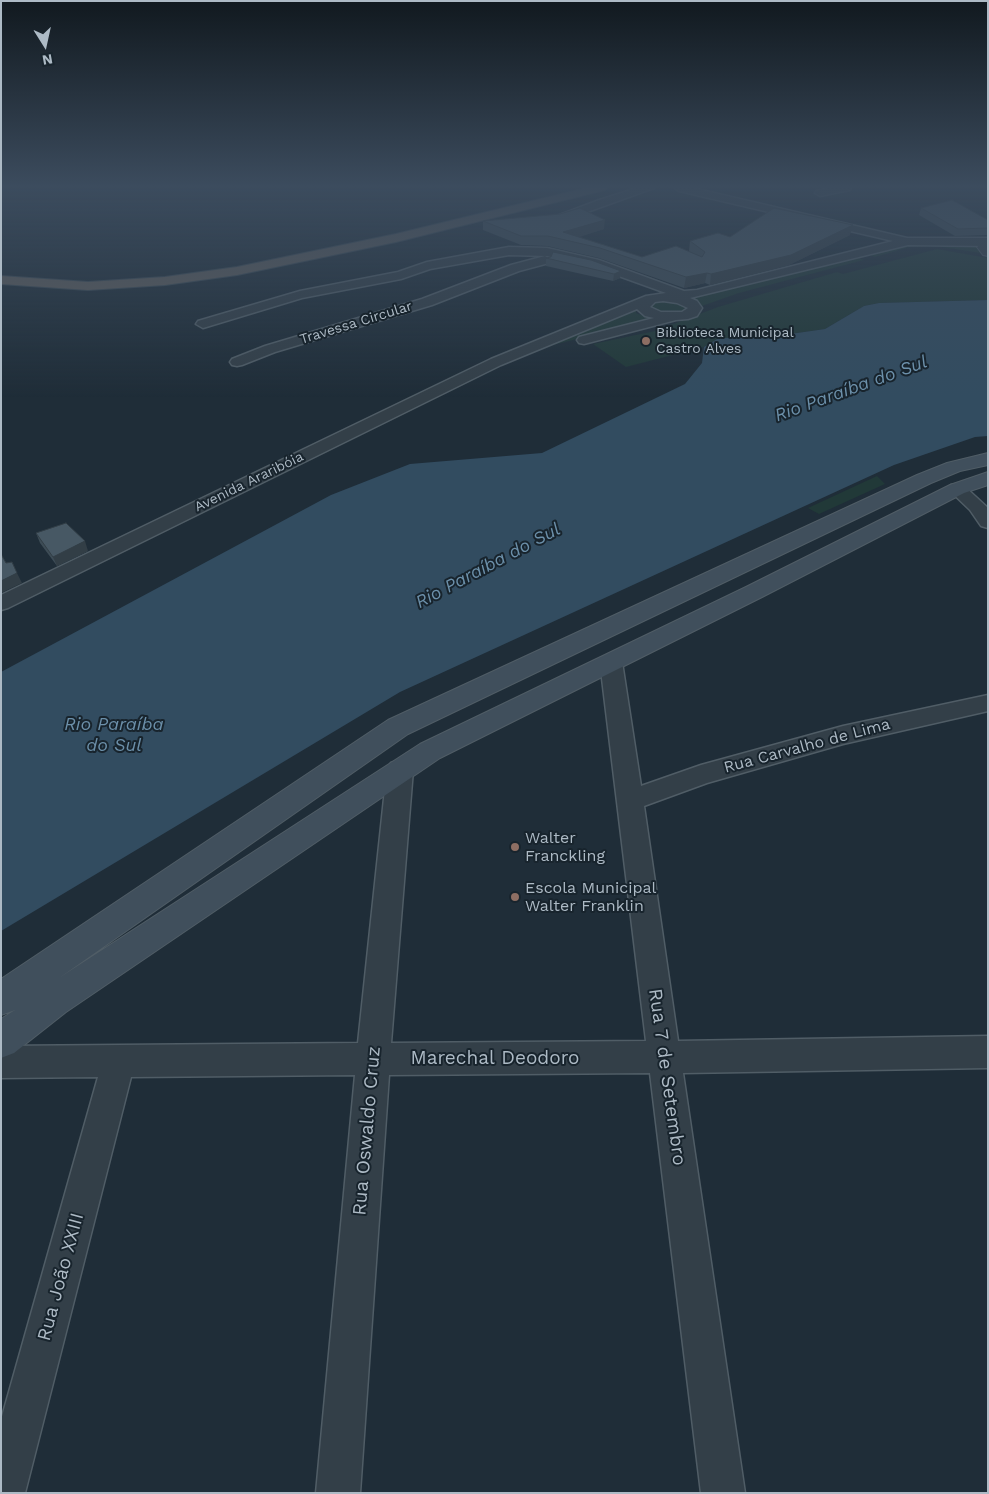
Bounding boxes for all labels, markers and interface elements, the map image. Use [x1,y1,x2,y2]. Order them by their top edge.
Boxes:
north arrow [20,20,70,70]
text: N [41,51,54,69]
street label: Travessa Circular [298,298,414,348]
place label: Biblioteca Municipal Castro Alves [656,325,794,358]
marker: Biblioteca Municipal Castro Alves [640,335,652,347]
water label: Rio Paraíba do Sul [772,351,930,427]
street label: Avenida Araribóia [192,448,306,516]
water label: Rio Paraíba do Sul [412,519,564,613]
water label: Rio Paraíba do Sul [64,714,164,756]
street label: Rua Carvalho de Lima [722,715,892,777]
place label: Walter Franckling [525,828,605,866]
marker: Walter Franckling [509,841,521,853]
place label: Escola Municipal Walter Franklin [525,878,656,916]
marker: Escola Municipal Walter Franklin [509,891,521,903]
street label: Rua 7 de Setembro [643,987,691,1167]
street label: Rua Oswaldo Cruz [348,1045,386,1217]
street label: Marechal Deodoro [411,1047,579,1069]
street label: Rua João XXIII [33,1210,89,1344]

